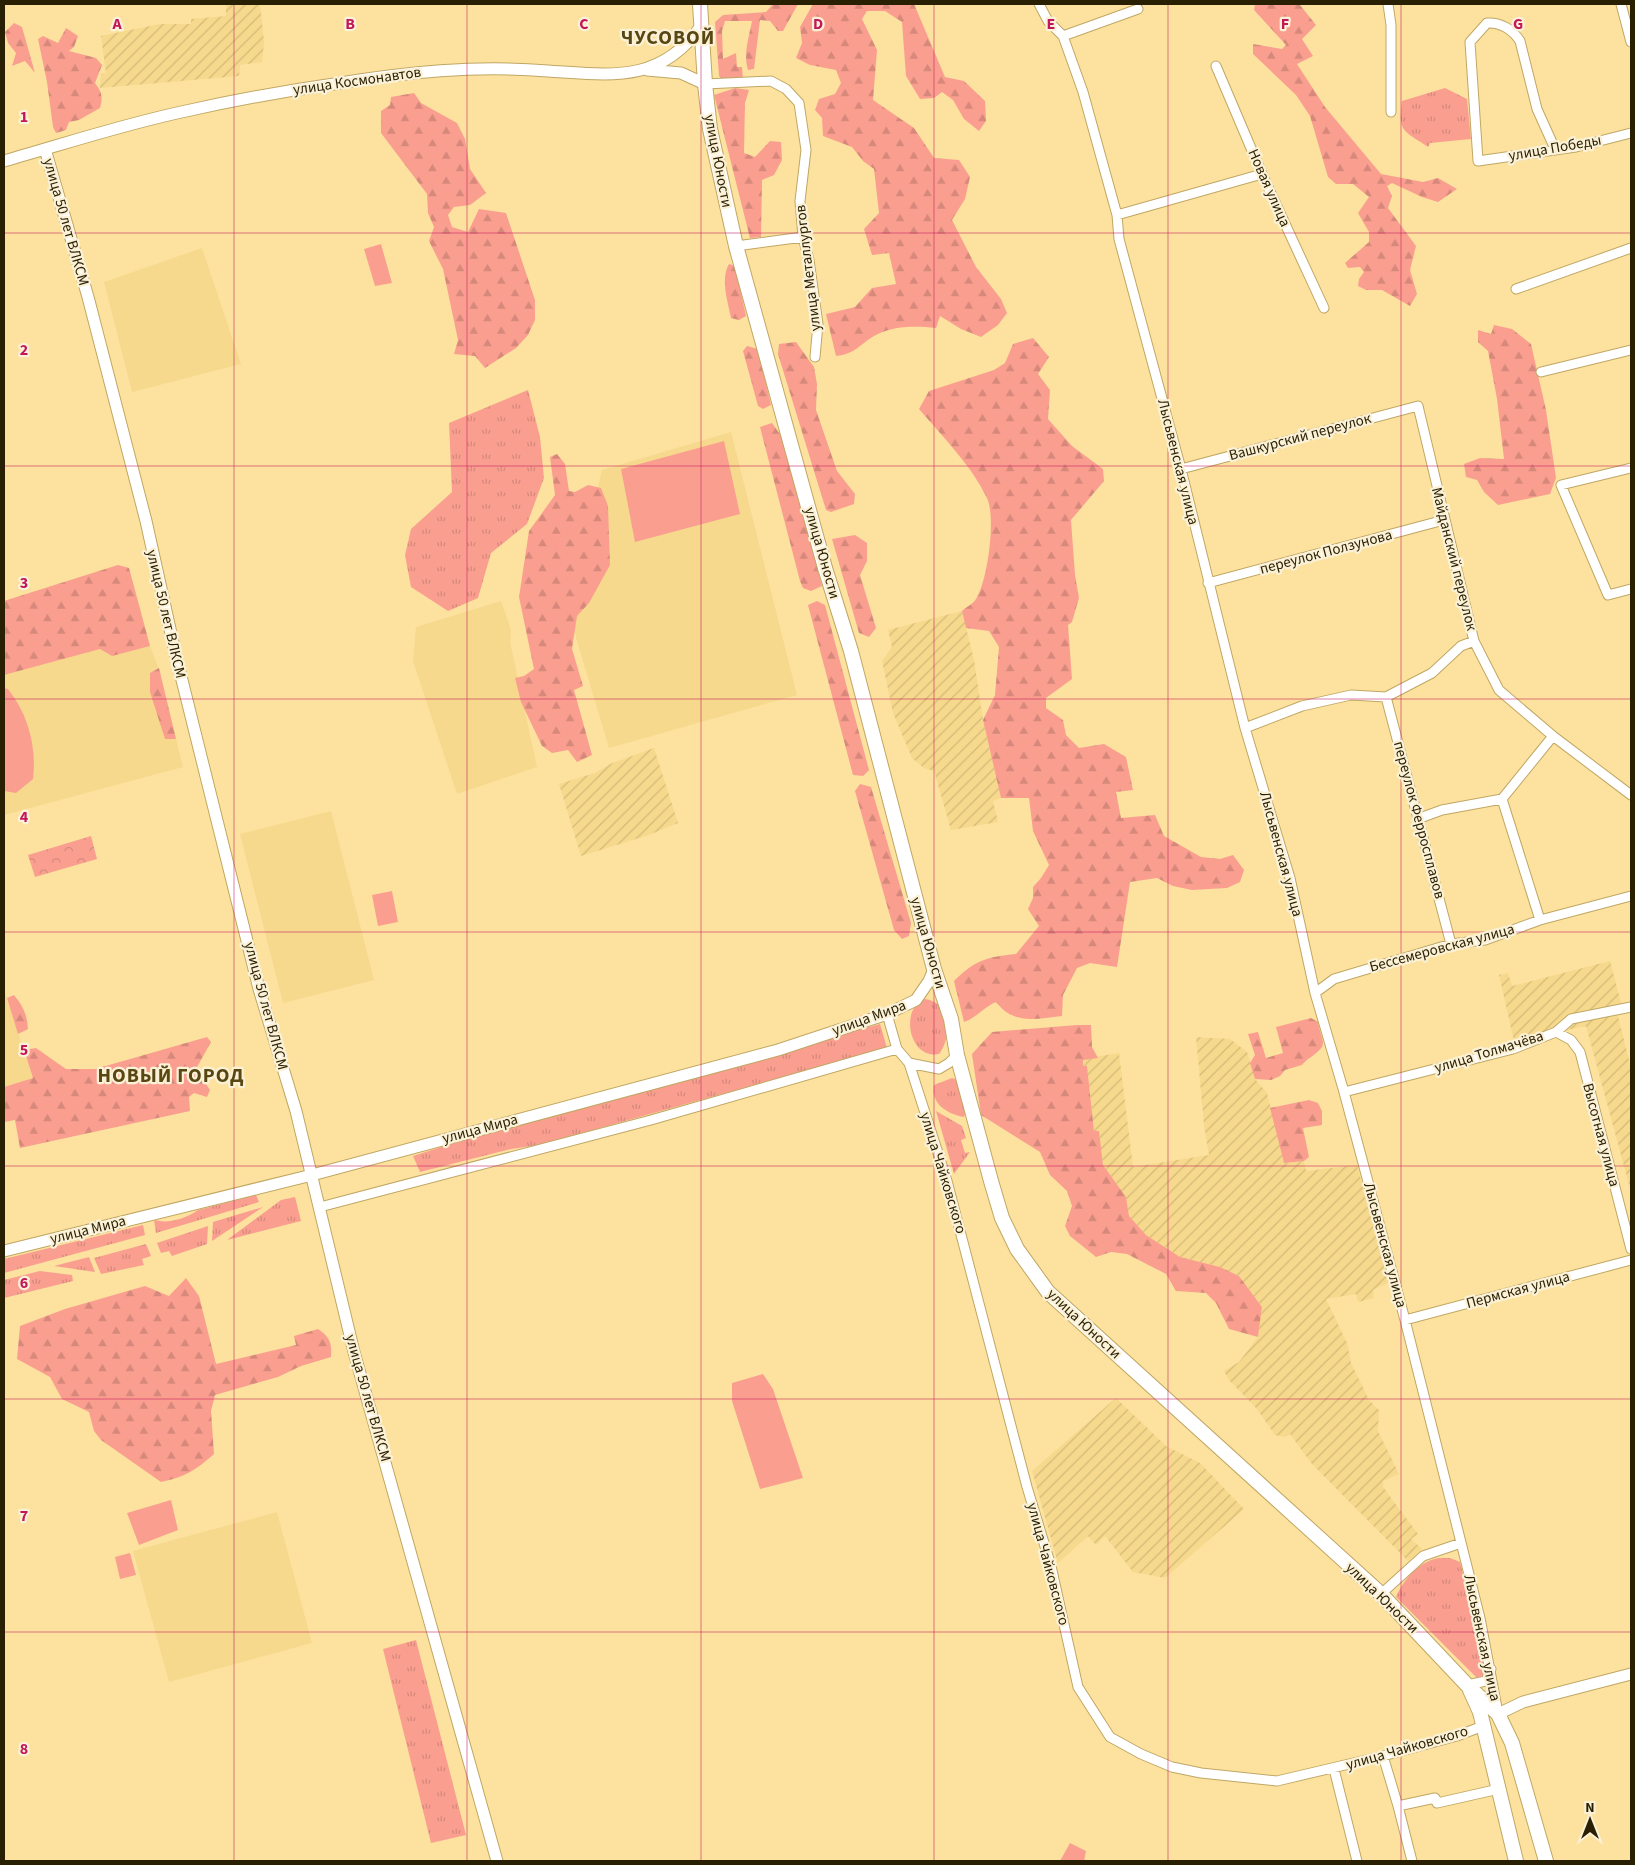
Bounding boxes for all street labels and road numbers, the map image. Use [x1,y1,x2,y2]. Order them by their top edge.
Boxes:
street label: улица Космонавтов [292,62,423,100]
street label: улица Юности [699,113,737,209]
street label: улица Победы [1507,130,1603,166]
street label: Новая улица [1242,146,1296,230]
street label: улица 50 лет ВЛКСМ [38,156,94,288]
street label: улица Металлургов [790,203,826,332]
street label: Лысьвенская улица [1152,397,1204,527]
street label: Вашкурский переулок [1227,408,1374,466]
street label: Майданский переулок [1426,485,1482,633]
street label: улица Юности [799,505,845,601]
street label: переулок Ползунова [1257,524,1395,580]
street label: улица 50 лет ВЛКСМ [141,548,191,680]
street label: переулок Ферросплавов [1388,739,1450,901]
street label: Лысьвенская улица [1254,789,1308,919]
street label: улица Юности [905,895,951,991]
street label: Бессемеровская улица [1367,919,1517,977]
street label: улица 50 лет ВЛКСМ [239,940,293,1072]
street label: улица Мира [829,995,909,1041]
street label: улица Толмачёва [1432,1025,1546,1079]
street label: Высотная улица [1577,1081,1625,1189]
street label: улица Мира [440,1109,520,1149]
street label: улица Чайковского [915,1110,971,1236]
street label: Лысьвенская улица [1358,1180,1412,1310]
street label: улица Мира [48,1210,128,1250]
street label: Пермская улица [1464,1266,1572,1314]
street label: улица Юности [1042,1284,1126,1364]
street label: улица 50 лет ВЛКСМ [340,1332,396,1464]
street label: улица Чайковского [1022,1500,1074,1628]
street label: улица Юности [1341,1558,1423,1638]
street label: Лысьвенская улица [1458,1573,1506,1703]
street label: улица Чайковского [1344,1721,1470,1775]

